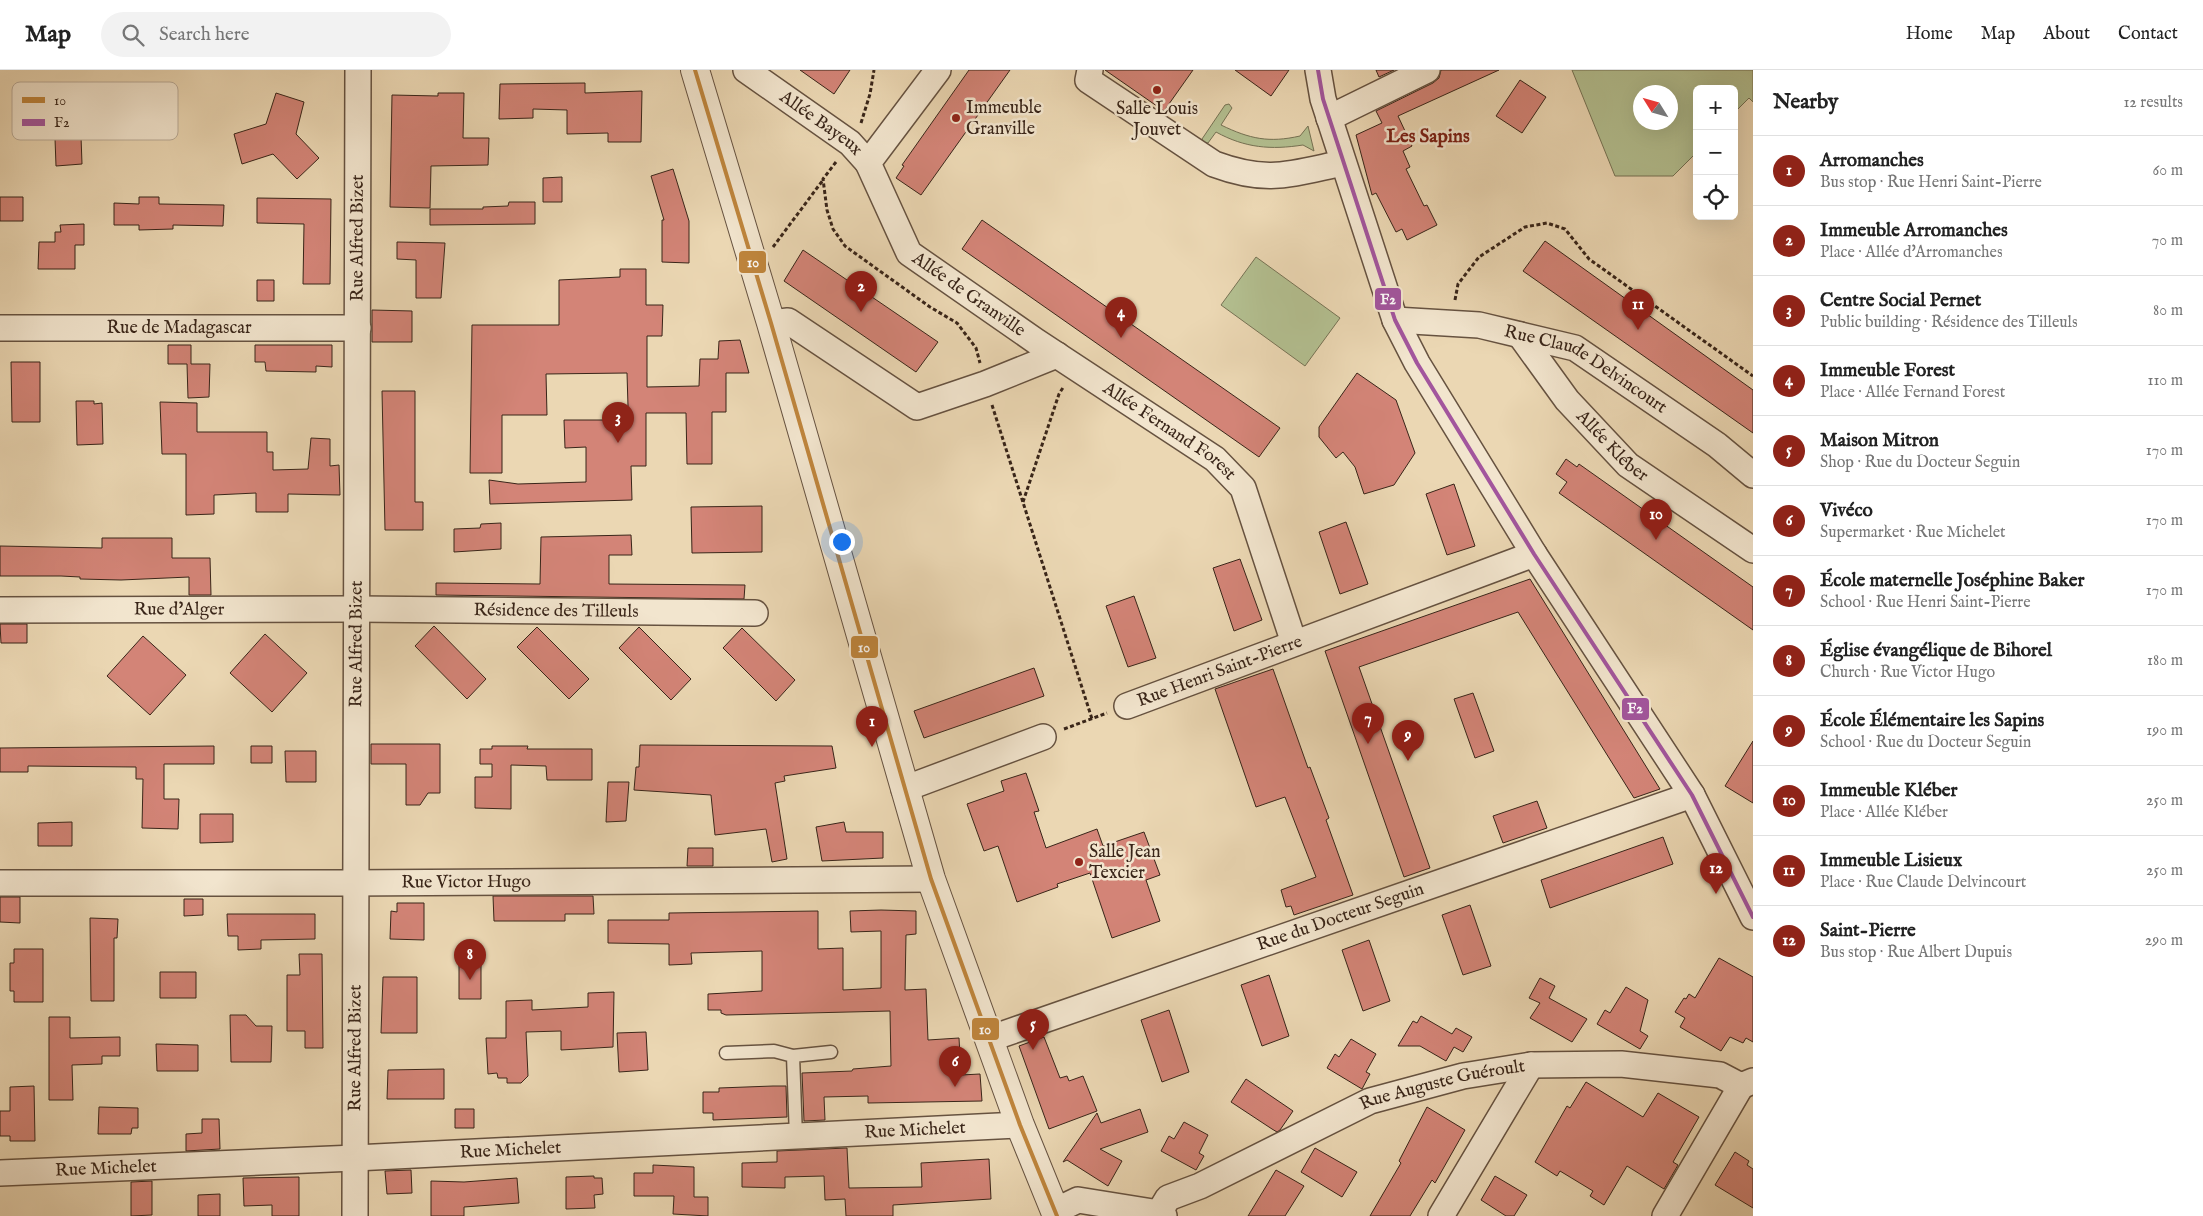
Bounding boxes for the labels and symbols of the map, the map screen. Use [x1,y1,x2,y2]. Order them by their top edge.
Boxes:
legend [12,82,178,140]
marker: Salle Louis Jouvet [1151,84,1163,96]
street label: Allée Bayeux [774,85,868,161]
north arrow [1633,85,1678,130]
text: 10 [54,92,66,110]
place label: Immeuble Granville [966,97,1042,141]
place label: Salle Louis Jouvet [1116,98,1198,142]
marker: Immeuble Granville [950,112,962,124]
text: F2 [54,114,70,132]
district label: Les Sapins [1386,125,1470,149]
street label: Rue Alfred Bizet [346,175,369,301]
street label: Allée de Granville [907,246,1030,342]
line badge: 10 [738,250,767,274]
text: 10 [747,254,759,272]
pin: 2 [845,271,877,312]
line badge: F2 [1374,287,1402,311]
pin: 11 [1622,289,1654,330]
text: F2 [1380,291,1396,309]
pin: 4 [1105,297,1137,338]
street label: Rue de Madagascar [106,317,252,340]
street label: Rue Claude Delvincourt [1502,320,1671,419]
street label: Allée Fernand Forest [1098,376,1241,485]
pin: 3 [602,402,634,443]
street label: Allée Kléber [1570,405,1653,487]
pin: 10 [1640,499,1672,540]
your location [829,529,855,555]
street label: Rue Alfred Bizet [345,581,368,707]
street label: Rue d'Alger [134,598,225,621]
street label: Résidence des Tilleuls [473,599,639,623]
street label: Rue Henri Saint-Pierre [1134,630,1305,713]
line badge: 10 [850,635,879,659]
text: 10 [858,639,870,657]
line badge: F2 [1621,697,1650,721]
text: F2 [1627,700,1643,718]
pin: 7 [1352,703,1384,744]
pin: 1 [856,706,888,747]
pin: 9 [1392,720,1424,761]
place label: Salle Jean Texcier [1089,841,1161,885]
pin: 12 [1700,853,1732,894]
marker: Salle Jean Texcier [1073,856,1085,868]
street label: Rue Victor Hugo [401,870,531,894]
street label: Rue du Docteur Seguin [1254,877,1427,957]
pin: 8 [454,939,486,980]
street label: Rue Alfred Bizet [344,985,367,1111]
pin: 5 [1017,1009,1049,1050]
line badge: 10 [971,1017,1000,1041]
text: 10 [979,1021,991,1039]
pin: 6 [939,1046,971,1087]
street label: Rue Auguste Guéroult [1356,1055,1527,1116]
street label: Rue Michelet [864,1116,966,1144]
street label: Rue Michelet [459,1136,562,1164]
street label: Rue Michelet [55,1155,157,1182]

